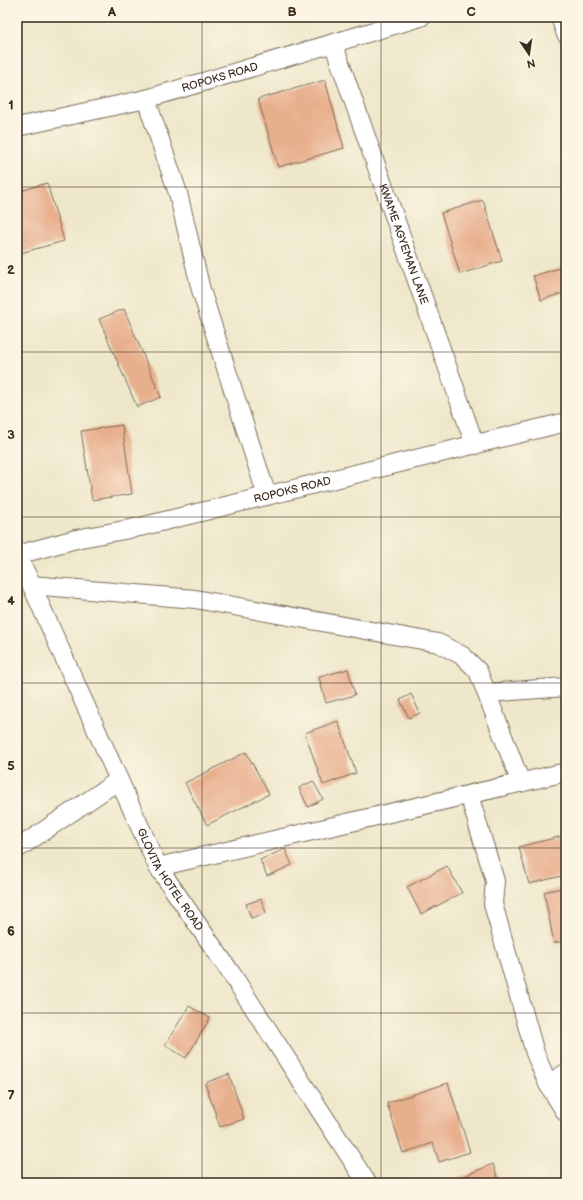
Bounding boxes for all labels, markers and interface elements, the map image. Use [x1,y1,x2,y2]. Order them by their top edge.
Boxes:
text: A [107,4,116,20]
text: B [287,4,297,20]
text: C [466,4,476,20]
north arrow [509,34,549,74]
text: N [526,56,537,71]
street label: ROPOKS ROAD [180,60,260,95]
text: 1 [8,97,14,113]
street label: KWAME AGYEMAN LANE [376,182,431,306]
text: 2 [7,262,15,278]
text: 3 [7,427,15,443]
street label: ROPOKS ROAD [252,474,332,506]
text: 4 [7,593,15,609]
text: 5 [7,758,15,774]
street label: GLOVITA HOTEL ROAD [134,826,206,933]
text: 6 [7,923,15,939]
text: 7 [7,1088,15,1104]

